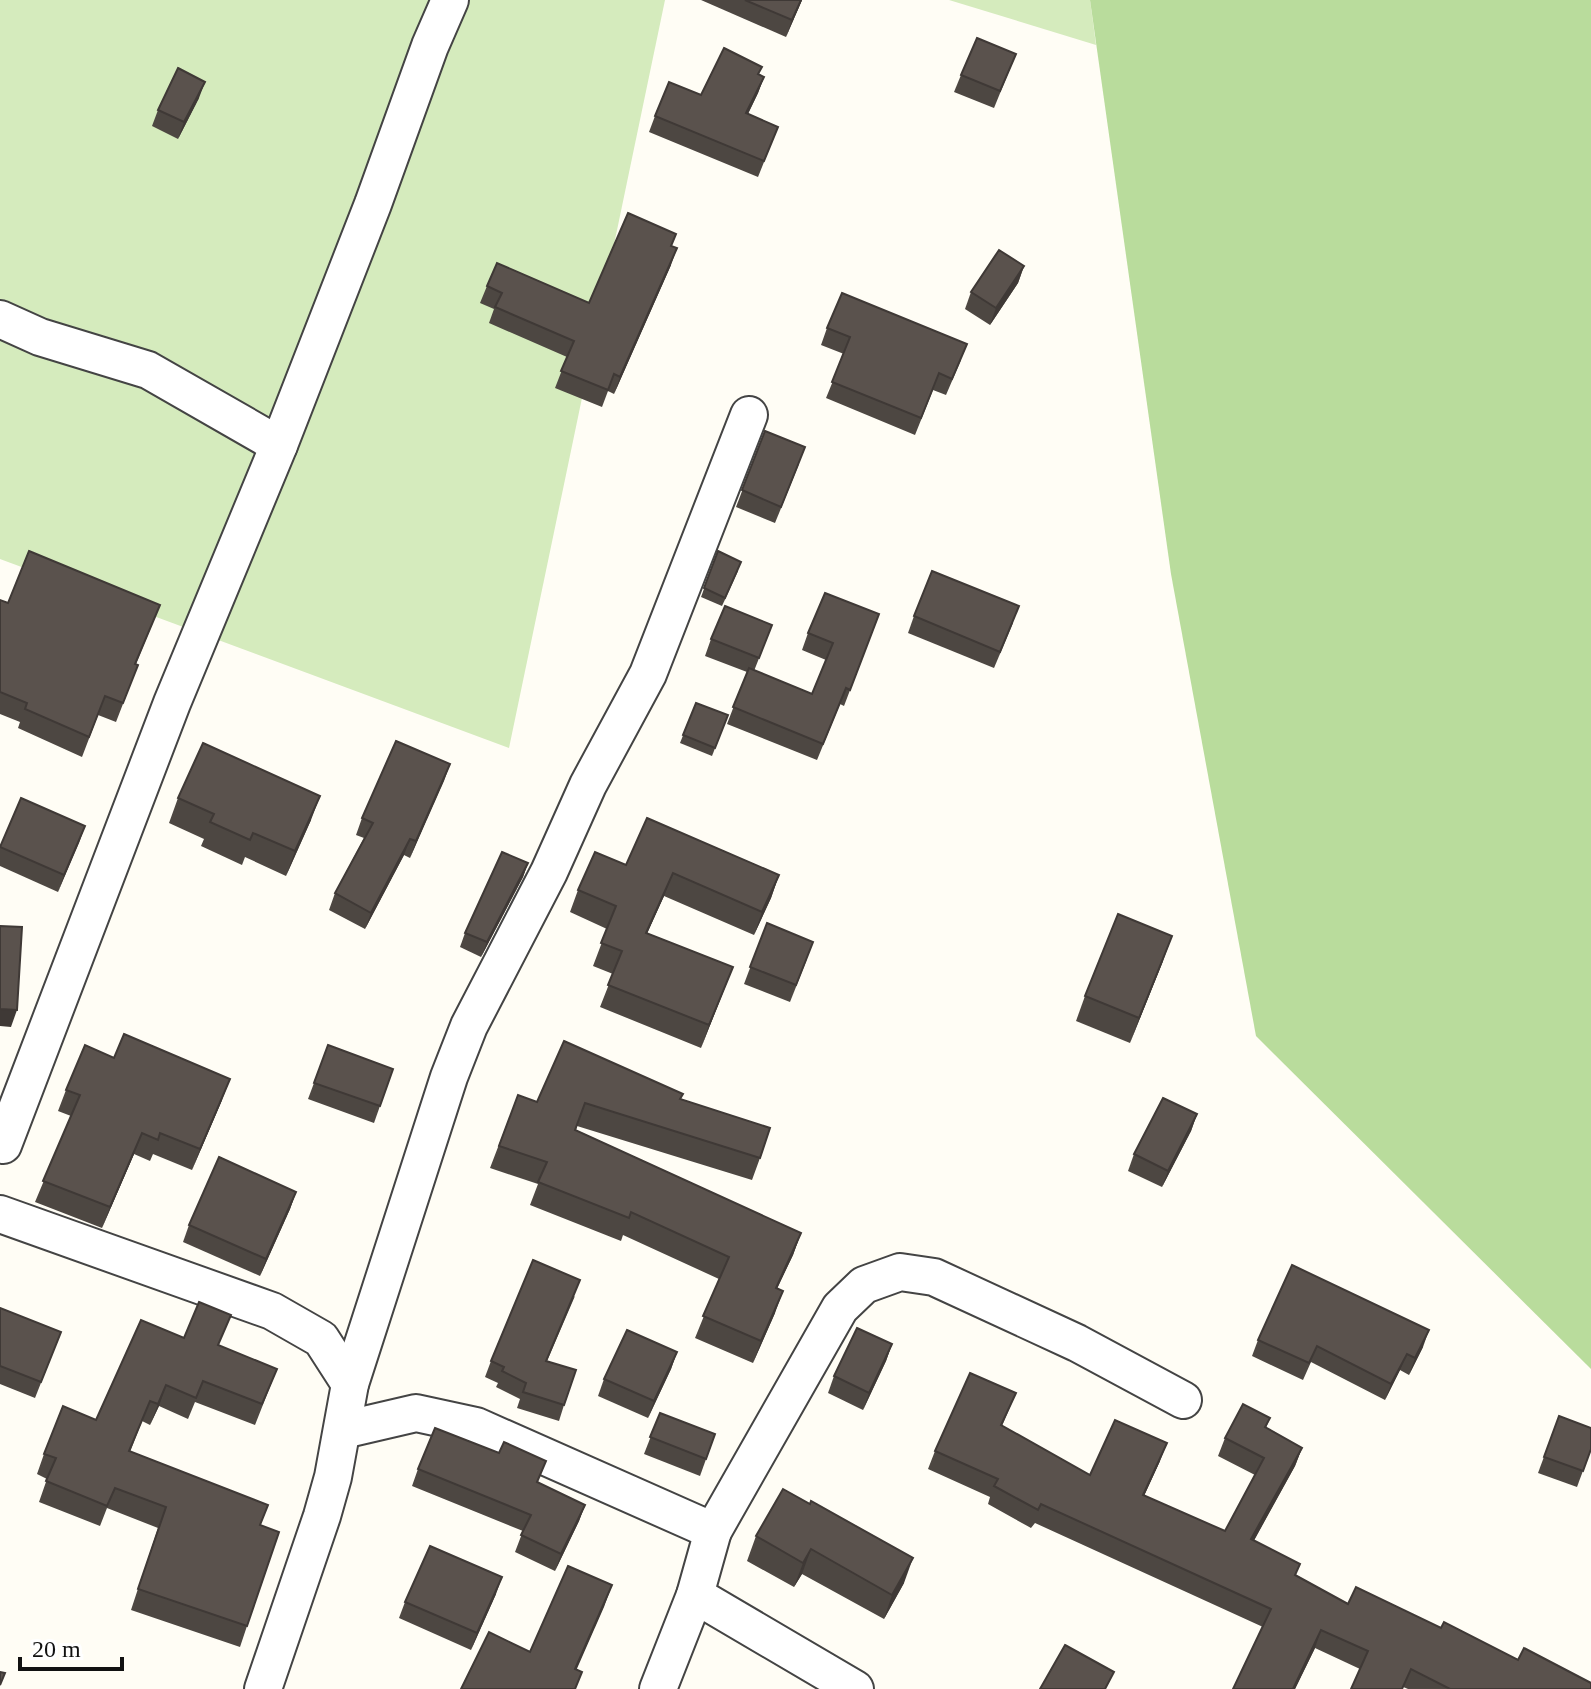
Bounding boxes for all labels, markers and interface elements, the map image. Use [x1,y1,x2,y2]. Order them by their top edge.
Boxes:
scale bar [20,1621,122,1671]
text: 20 m [32,1636,81,1662]

